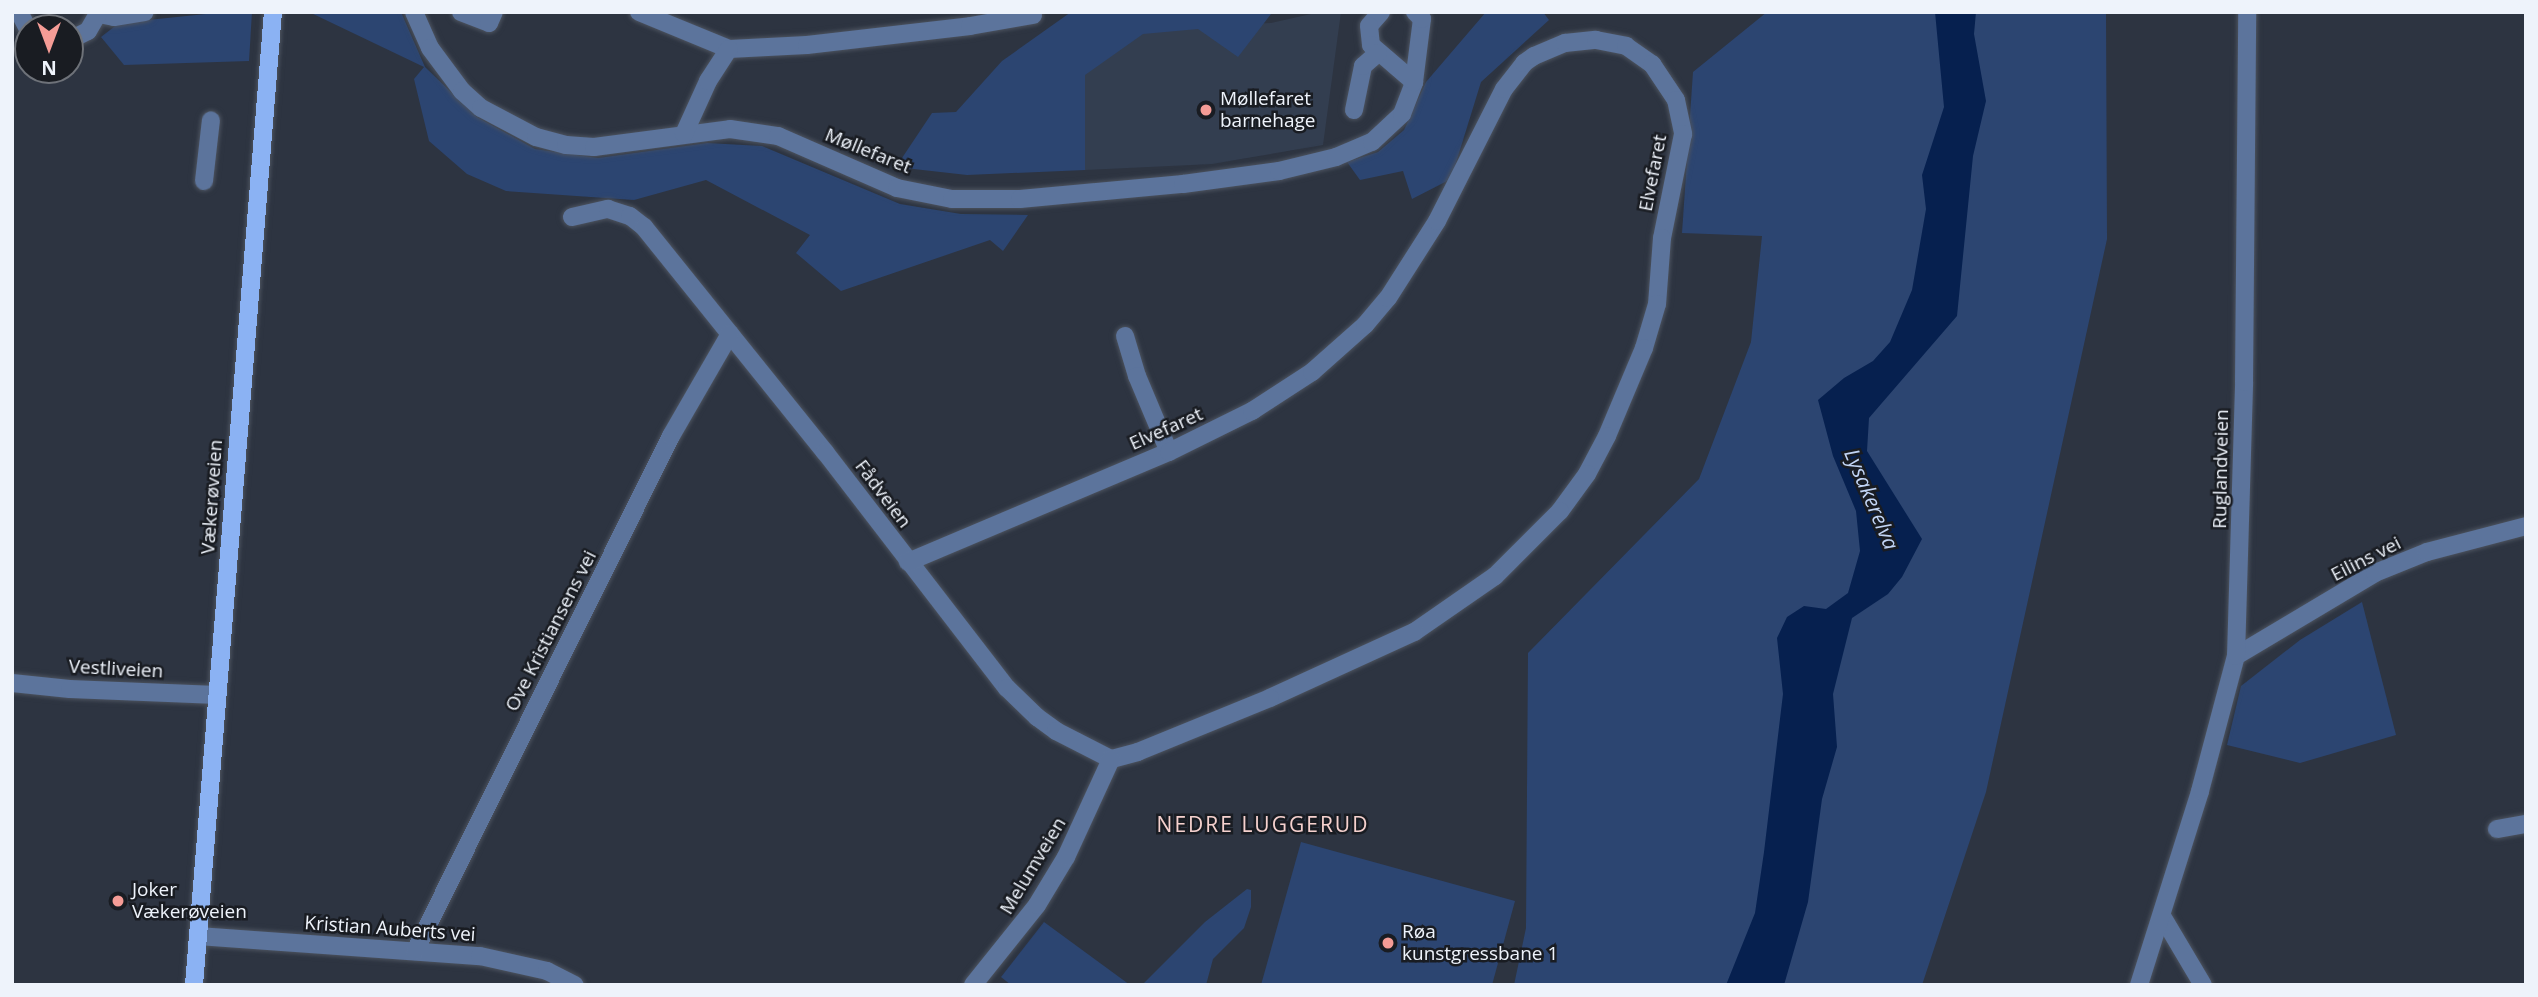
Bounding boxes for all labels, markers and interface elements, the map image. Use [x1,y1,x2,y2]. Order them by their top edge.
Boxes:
north arrow [14,14,84,84]
text: N [41,55,57,81]
place label: Møllefaret barnehage [1220,88,1315,132]
marker: Møllefaret barnehage [1198,102,1214,118]
street label: Møllefaret [822,123,914,179]
street label: Elvefaret [1634,133,1672,213]
street label: Elvefaret [1126,403,1206,455]
street label: Ruglandveien [2209,409,2233,529]
street label: Vækerøveien [197,439,227,555]
water label: Lysakerelva [1839,445,1905,553]
street label: Fådveien [850,455,916,533]
street label: Eilins vei [2327,532,2405,586]
street label: Ove Kristiansens vei [501,547,601,715]
street label: Vestliveien [68,655,164,683]
district label: NEDRE LUGGERUD [1158,811,1368,837]
street label: Melumveien [995,813,1071,919]
place label: Joker Vækerøveien [132,879,247,923]
marker: Joker Vækerøveien [110,893,126,909]
street label: Kristian Auberts vei [304,912,476,946]
place label: Røa kunstgressbane 1 [1402,921,1558,965]
marker: Røa kunstgressbane 1 [1380,935,1396,951]

